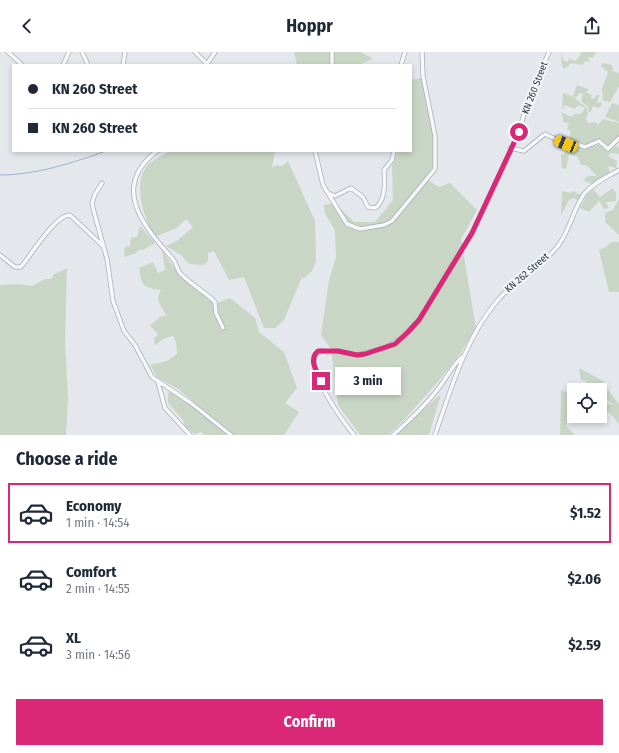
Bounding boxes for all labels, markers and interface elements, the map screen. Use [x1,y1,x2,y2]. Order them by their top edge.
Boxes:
icon: back [16,15,38,37]
text: Hoppr [286,15,333,37]
icon: share [581,15,603,37]
street label: KN 260 Street [520,59,551,116]
text: KN 260 Street [52,80,138,98]
text: KN 260 Street [52,119,138,137]
route start [510,123,528,141]
car [553,134,579,154]
street label: KN 262 Street [503,250,552,295]
callout: 3 min [335,367,401,395]
route end [312,372,330,390]
text: 3 min [354,373,382,388]
map controls [567,383,607,423]
button: locate [567,383,607,423]
text: Choose a ride [16,448,118,470]
icon: car [18,495,54,531]
text: Economy [66,497,121,515]
text: $1.52 [570,504,601,522]
text: 1 min · 14:54 [66,515,130,530]
icon: car [18,561,54,597]
text: Comfort [66,563,117,581]
text: $2.06 [567,570,601,588]
text: 2 min · 14:55 [66,581,130,596]
icon: car [18,627,54,663]
text: XL [66,629,81,647]
text: $2.59 [568,636,601,654]
text: 3 min · 14:56 [66,647,131,662]
button: Confirm [16,699,603,745]

